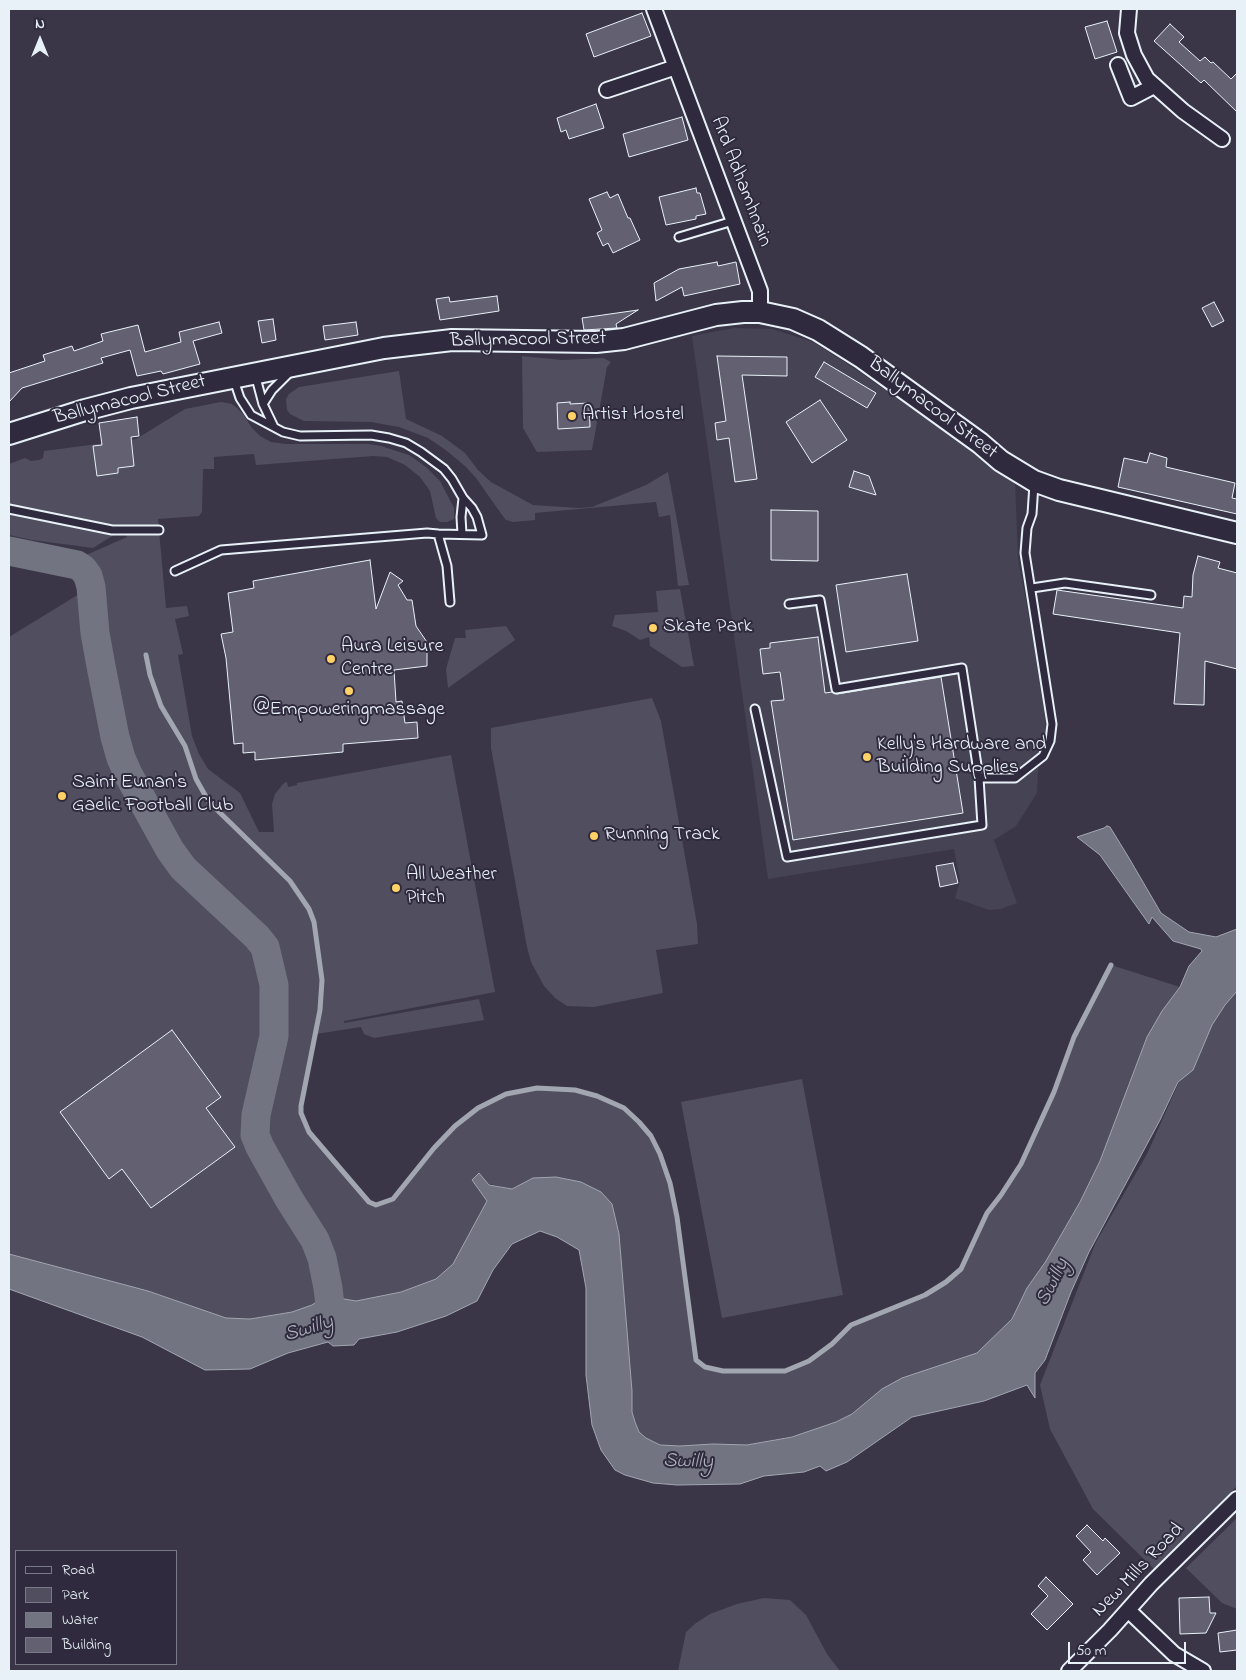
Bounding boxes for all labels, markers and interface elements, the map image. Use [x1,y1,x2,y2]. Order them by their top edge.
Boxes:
text: N [35,14,45,35]
north arrow [15,15,65,65]
street label: Ard Adhamhnain [704,113,776,251]
street label: Ballymacool Street [450,328,606,354]
street label: Ballymacool Street [862,352,1002,466]
street label: Ballymacool Street [51,370,209,432]
place label: Artist Hostel [582,404,684,428]
marker: Artist Hostel [566,410,578,422]
place label: Skate Park [663,616,752,640]
marker: Skate Park [647,622,659,634]
place label: Aura Leisure Centre [341,636,443,683]
marker: Aura Leisure Centre [325,653,337,665]
marker: @Empoweringmassage [343,685,355,697]
place label: @Empoweringmassage [253,699,445,723]
place label: Kelly's Hardware and Building Supplies [877,734,1047,781]
marker: Kelly's Hardware and Building Supplies [861,751,873,763]
place label: Saint Eunan's Gaelic Football Club [72,772,233,819]
marker: Saint Eunan's Gaelic Football Club [56,790,68,802]
place label: Running Track [604,824,720,848]
marker: Running Track [588,830,600,842]
place label: All Weather Pitch [406,864,497,911]
marker: All Weather Pitch [390,882,402,894]
water label: Swilly [1031,1255,1077,1311]
water label: Swilly [282,1311,336,1349]
water label: Swilly [663,1450,713,1476]
street label: New Mills Road [1088,1519,1190,1623]
legend [15,1550,178,1665]
text: Road [62,1559,95,1581]
text: Park [62,1584,89,1606]
text: Water [62,1609,98,1631]
scale bar [1071,1632,1188,1664]
text: Building [62,1634,111,1656]
text: 50 m [1076,1640,1106,1662]

